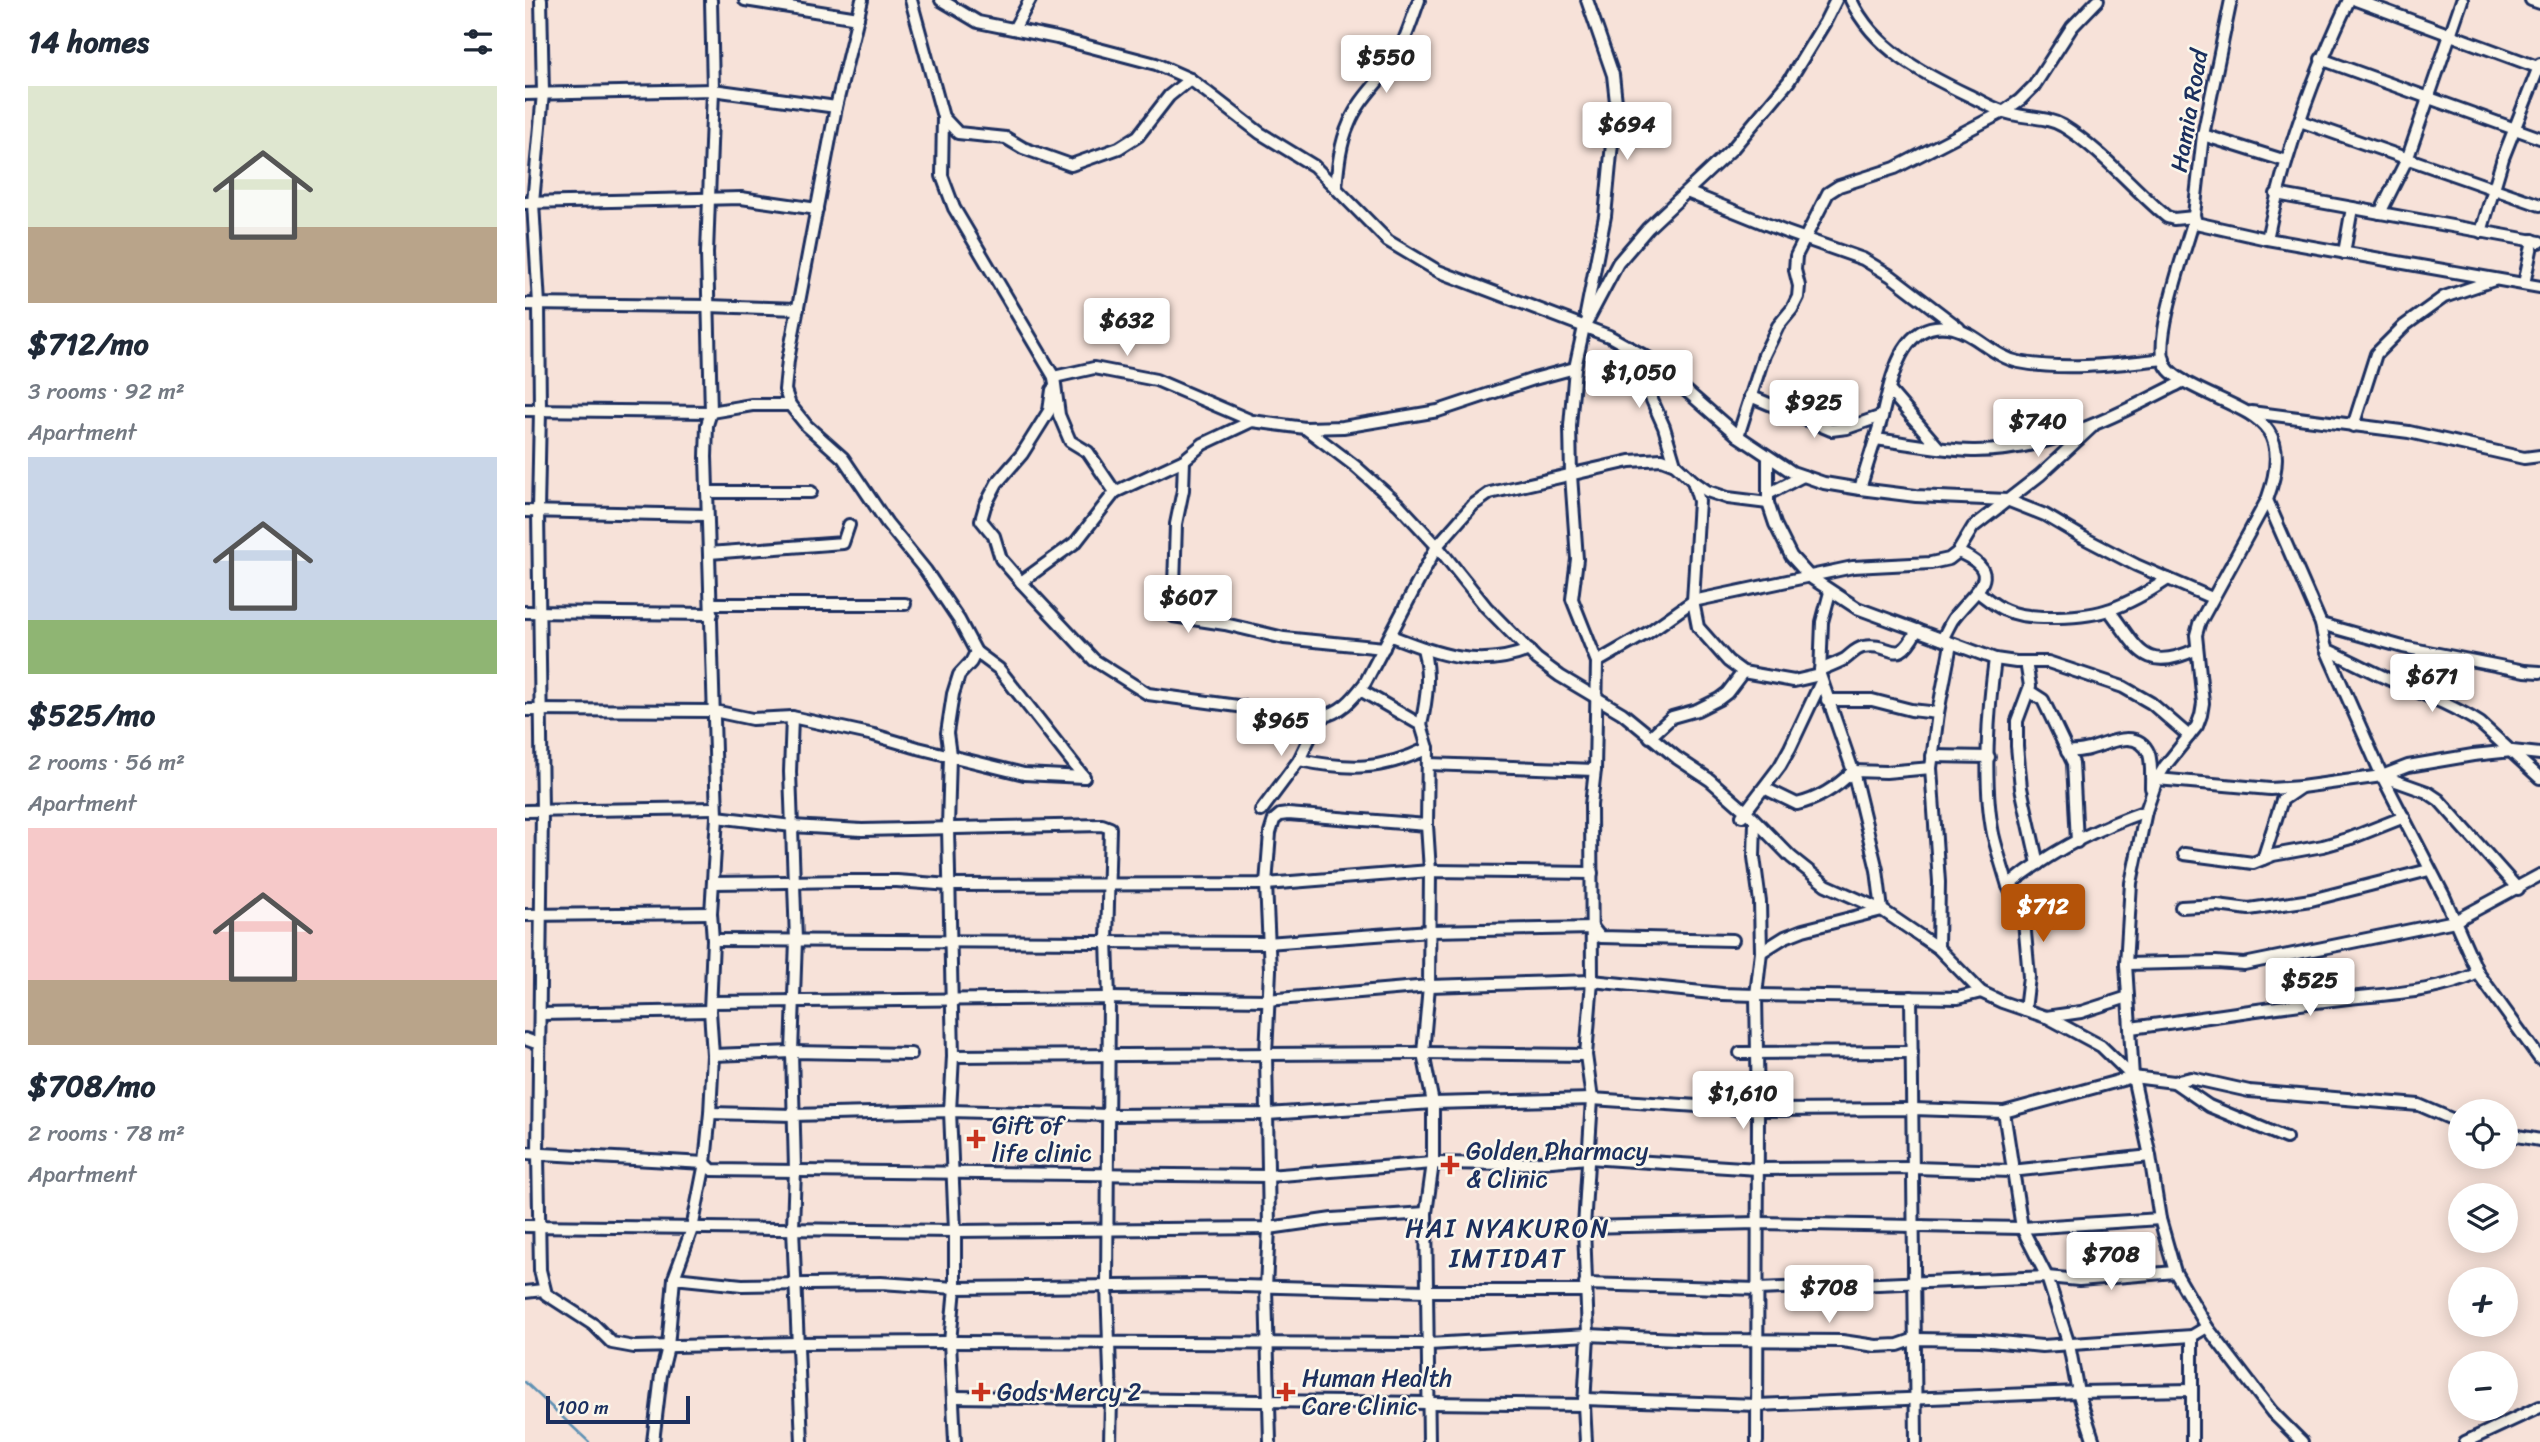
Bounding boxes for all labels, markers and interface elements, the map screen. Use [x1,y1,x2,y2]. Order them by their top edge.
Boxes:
text: 14 homes [28,15,149,69]
icon: filters [459,23,497,61]
pin: $550 [1345,36,1427,95]
text: $550 [1357,37,1415,78]
street label: Hamia Road [2158,44,2221,176]
pin: $694 [1586,102,1668,162]
text: $694 [1598,104,1656,145]
icon: home [200,132,326,258]
pin: $632 [1086,298,1168,358]
text: $632 [1100,300,1154,341]
text: $712/mo [28,317,149,371]
pin: $1,050 [1582,350,1696,410]
text: $1,050 [1602,352,1676,393]
text: 3 rooms · 92 m² [28,371,185,412]
pin: $925 [1773,380,1855,440]
text: $925 [1786,382,1842,423]
pin: $740 [1997,400,2079,459]
text: $740 [2009,401,2067,442]
text: Apartment [28,412,137,453]
icon: home [200,503,326,629]
pin: $607 [1147,576,1229,635]
text: $607 [1160,577,1216,618]
pin: $671 [2391,654,2473,714]
text: $671 [2406,656,2458,697]
text: $525/mo [28,688,155,742]
pin: $965 [1240,698,1322,758]
text: $965 [1253,700,1309,741]
text: 2 rooms · 56 m² [28,742,185,783]
text: Apartment [28,783,137,824]
icon: home [200,874,326,1000]
pin: $712 [2002,884,2084,944]
text: $712 [2017,886,2069,927]
pin: $525 [2269,958,2351,1018]
text: $525 [2282,960,2338,1001]
text: $708/mo [28,1059,156,1113]
pin: $1,610 [1686,1072,1800,1131]
text: $1,610 [1709,1073,1778,1114]
map controls [2448,1099,2518,1421]
button: locate [2448,1099,2518,1169]
place label: Gift of life clinic [992,1104,1091,1174]
text: 2 rooms · 78 m² [28,1113,185,1154]
marker: Gift of life clinic [966,1129,986,1149]
place label: Golden Pharmacy & Clinic [1466,1130,1649,1200]
text: Apartment [28,1154,137,1195]
marker: Golden Pharmacy & Clinic [1440,1155,1460,1175]
button: layers [2448,1183,2518,1253]
district label: HAI NYAKURON IMTIDAT [1405,1205,1611,1281]
pin: $708 [2070,1232,2152,1292]
text: $708 [2082,1234,2140,1275]
pin: $708 [1788,1266,1870,1325]
text: $708 [1800,1267,1858,1308]
button: + [2448,1267,2518,1337]
button: − [2448,1351,2518,1421]
place label: Human Health Care Clinic [1302,1357,1452,1427]
place label: Gods Mercy 2 [997,1371,1141,1413]
marker: Gods Mercy 2 [971,1382,991,1402]
marker: Human Health Care Clinic [1276,1382,1296,1402]
text: 100 m [557,1391,609,1424]
scale bar [546,1393,689,1425]

